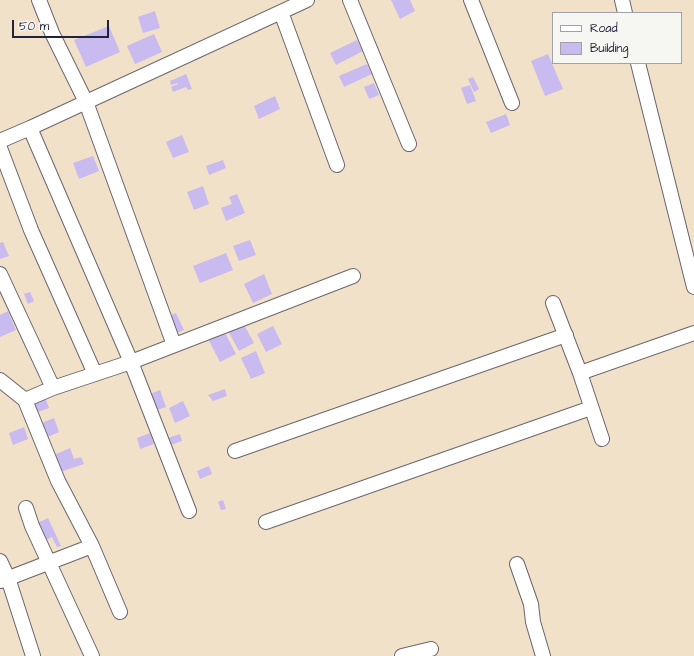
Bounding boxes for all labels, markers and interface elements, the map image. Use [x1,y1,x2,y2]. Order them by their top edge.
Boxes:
scale bar [14,12,111,38]
legend [552,12,682,64]
text: 50 m [19,18,49,35]
text: Road [590,20,618,37]
text: Building [590,40,628,57]

